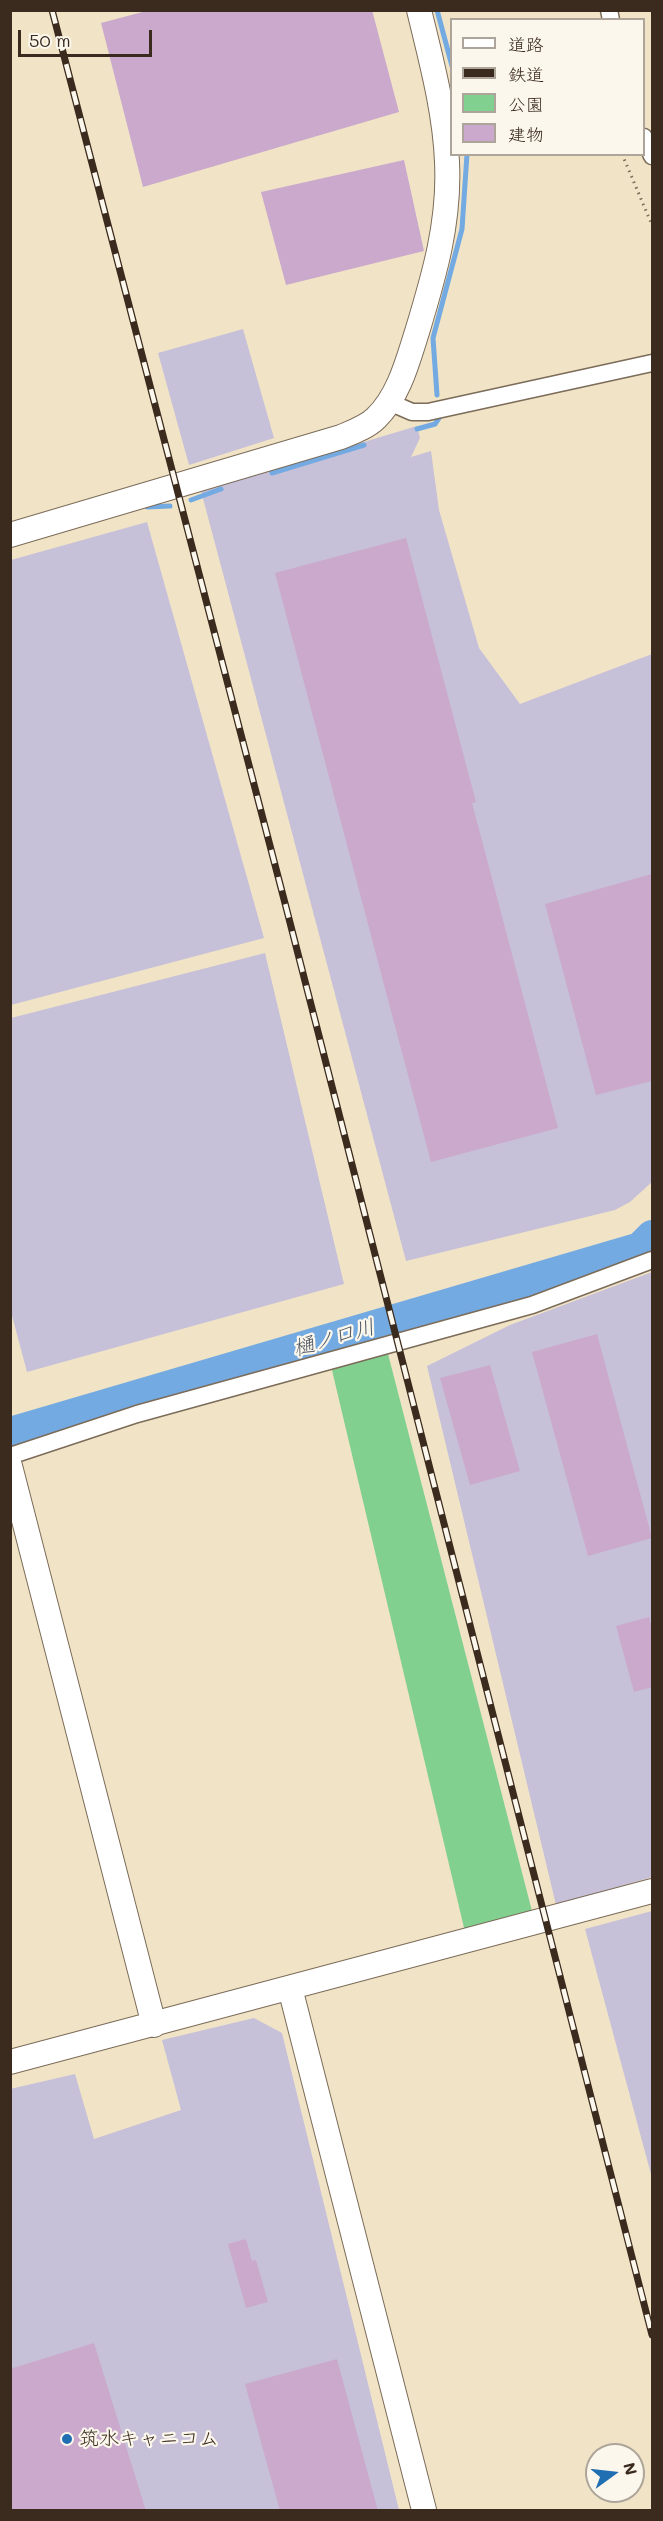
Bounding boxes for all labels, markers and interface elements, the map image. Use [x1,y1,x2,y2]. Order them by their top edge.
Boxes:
scale bar [21,18,154,56]
legend [450,18,645,156]
text: 50 m [29,28,71,52]
text: 道路 [508,32,544,56]
text: 鉄道 [508,62,544,86]
text: 公園 [508,92,544,116]
text: 建物 [508,122,544,146]
water label: 樋ノ口川 [290,1314,378,1362]
place label: 筑水キャニコム [79,2427,219,2451]
marker: 筑水キャニコム [60,2432,74,2446]
north arrow [585,2443,645,2503]
text: N [619,2460,643,2477]

